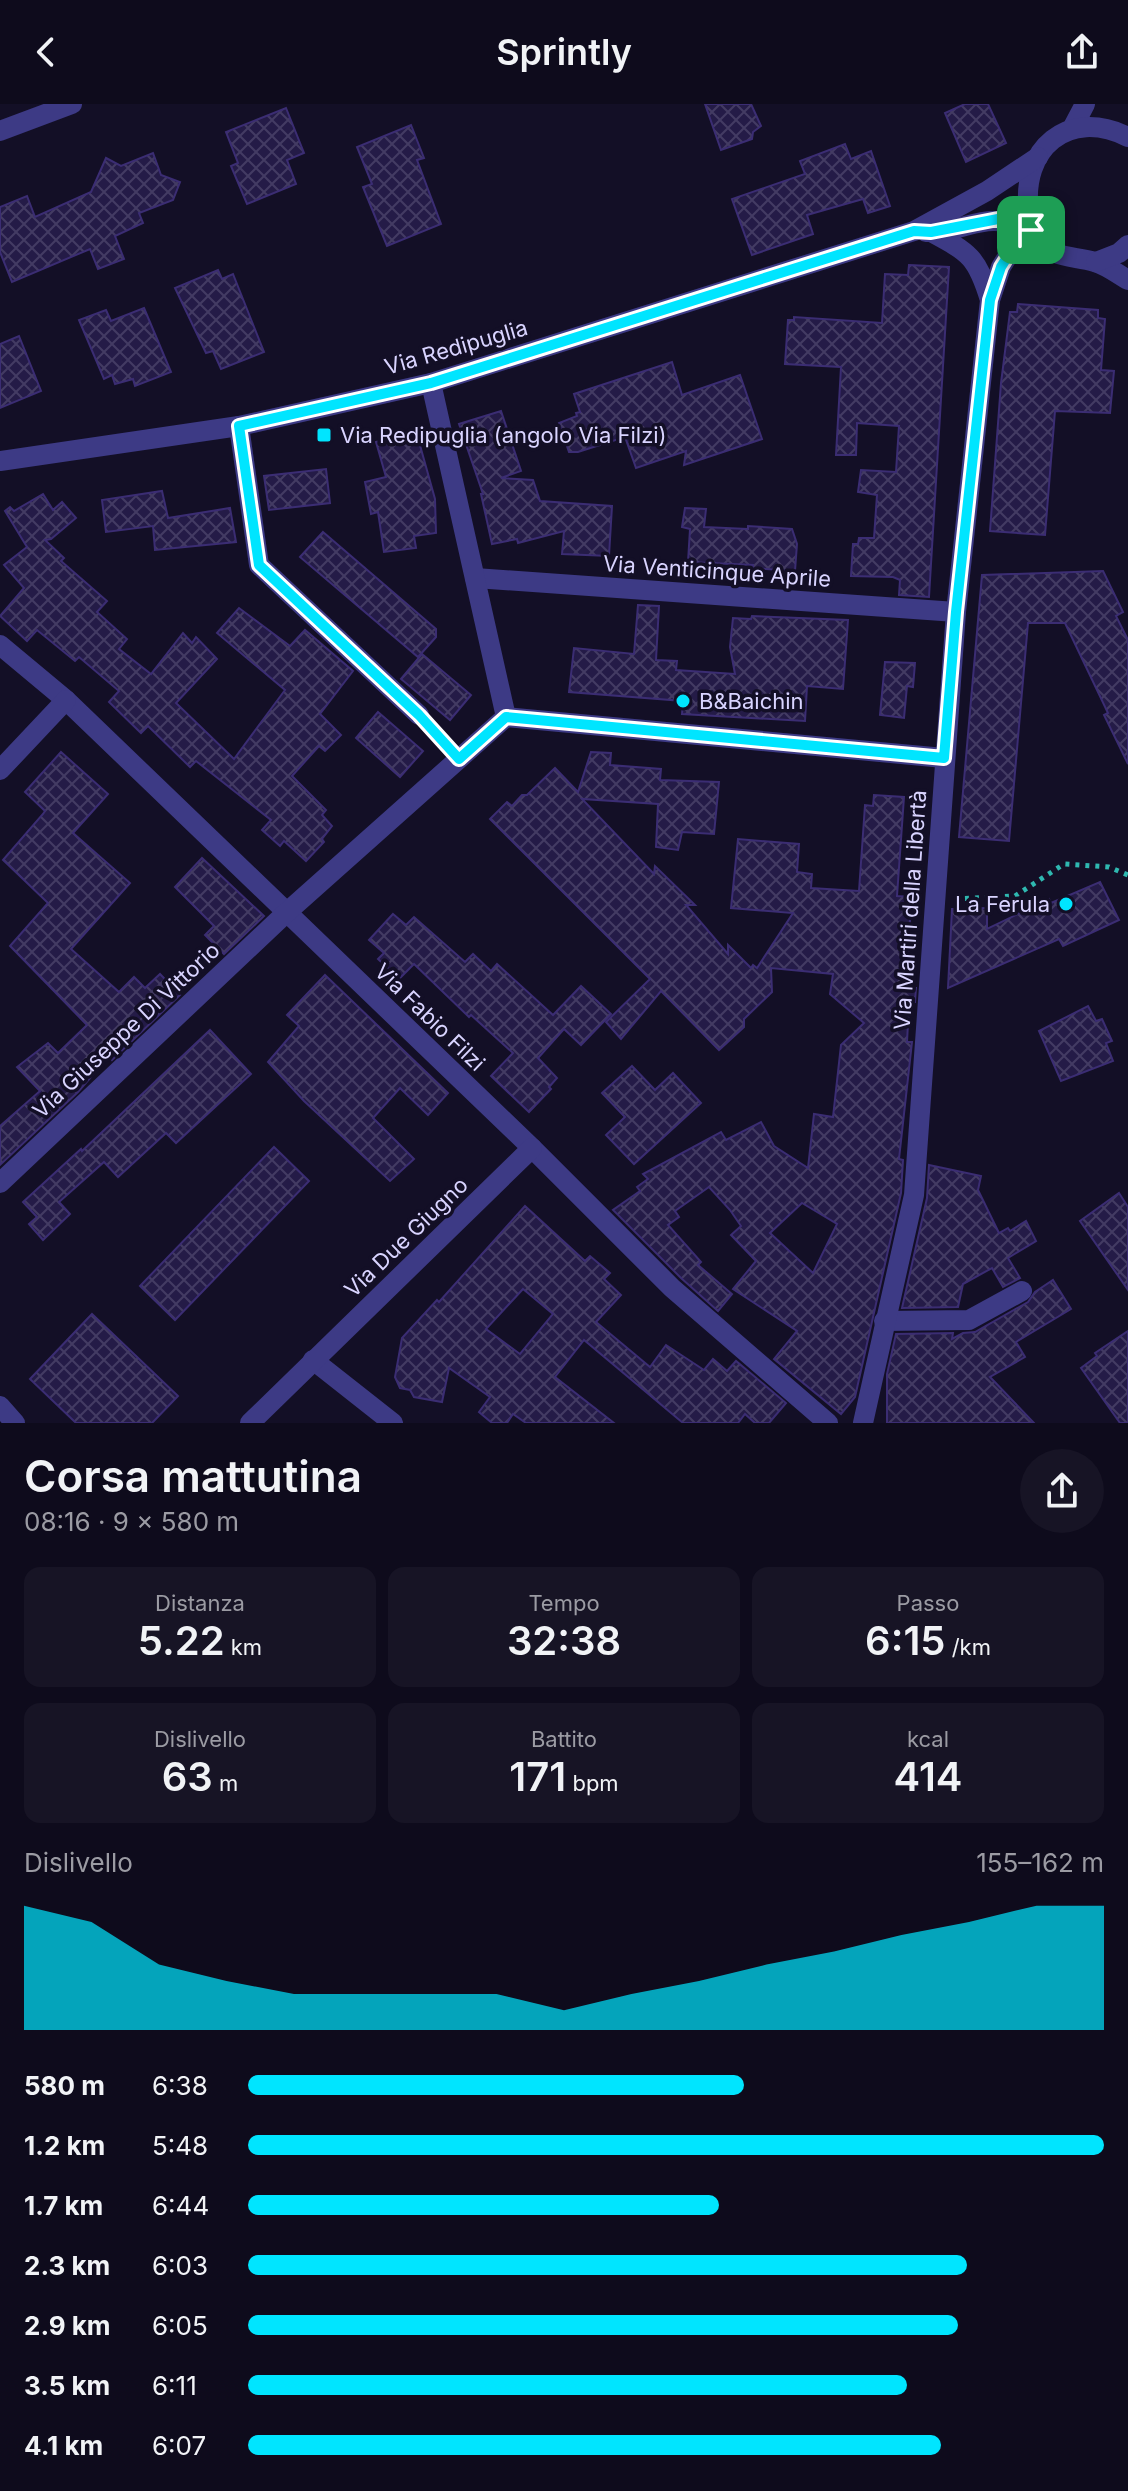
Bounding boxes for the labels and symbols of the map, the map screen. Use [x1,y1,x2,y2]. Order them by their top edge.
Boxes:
pin [997,196,1065,264]
street label: Via Redipuglia [382,314,530,380]
place label: Via Redipuglia (angolo Via Filzi) [340,422,667,448]
marker: Via Redipuglia (angolo Via Filzi) [315,426,333,444]
street label: Via Venticinque Aprile [602,550,832,592]
place label: B&Baichin [699,688,804,714]
marker: B&Baichin [674,692,692,710]
street label: Via Martiri della Libertà [889,789,931,1031]
place label: La Ferula [955,891,1050,917]
marker: La Ferula [1057,895,1075,913]
street label: Via Giuseppe Di Vittorio [27,937,225,1123]
street label: Via Fabio Filzi [369,958,491,1076]
street label: Via Due Giugno [339,1172,473,1302]

